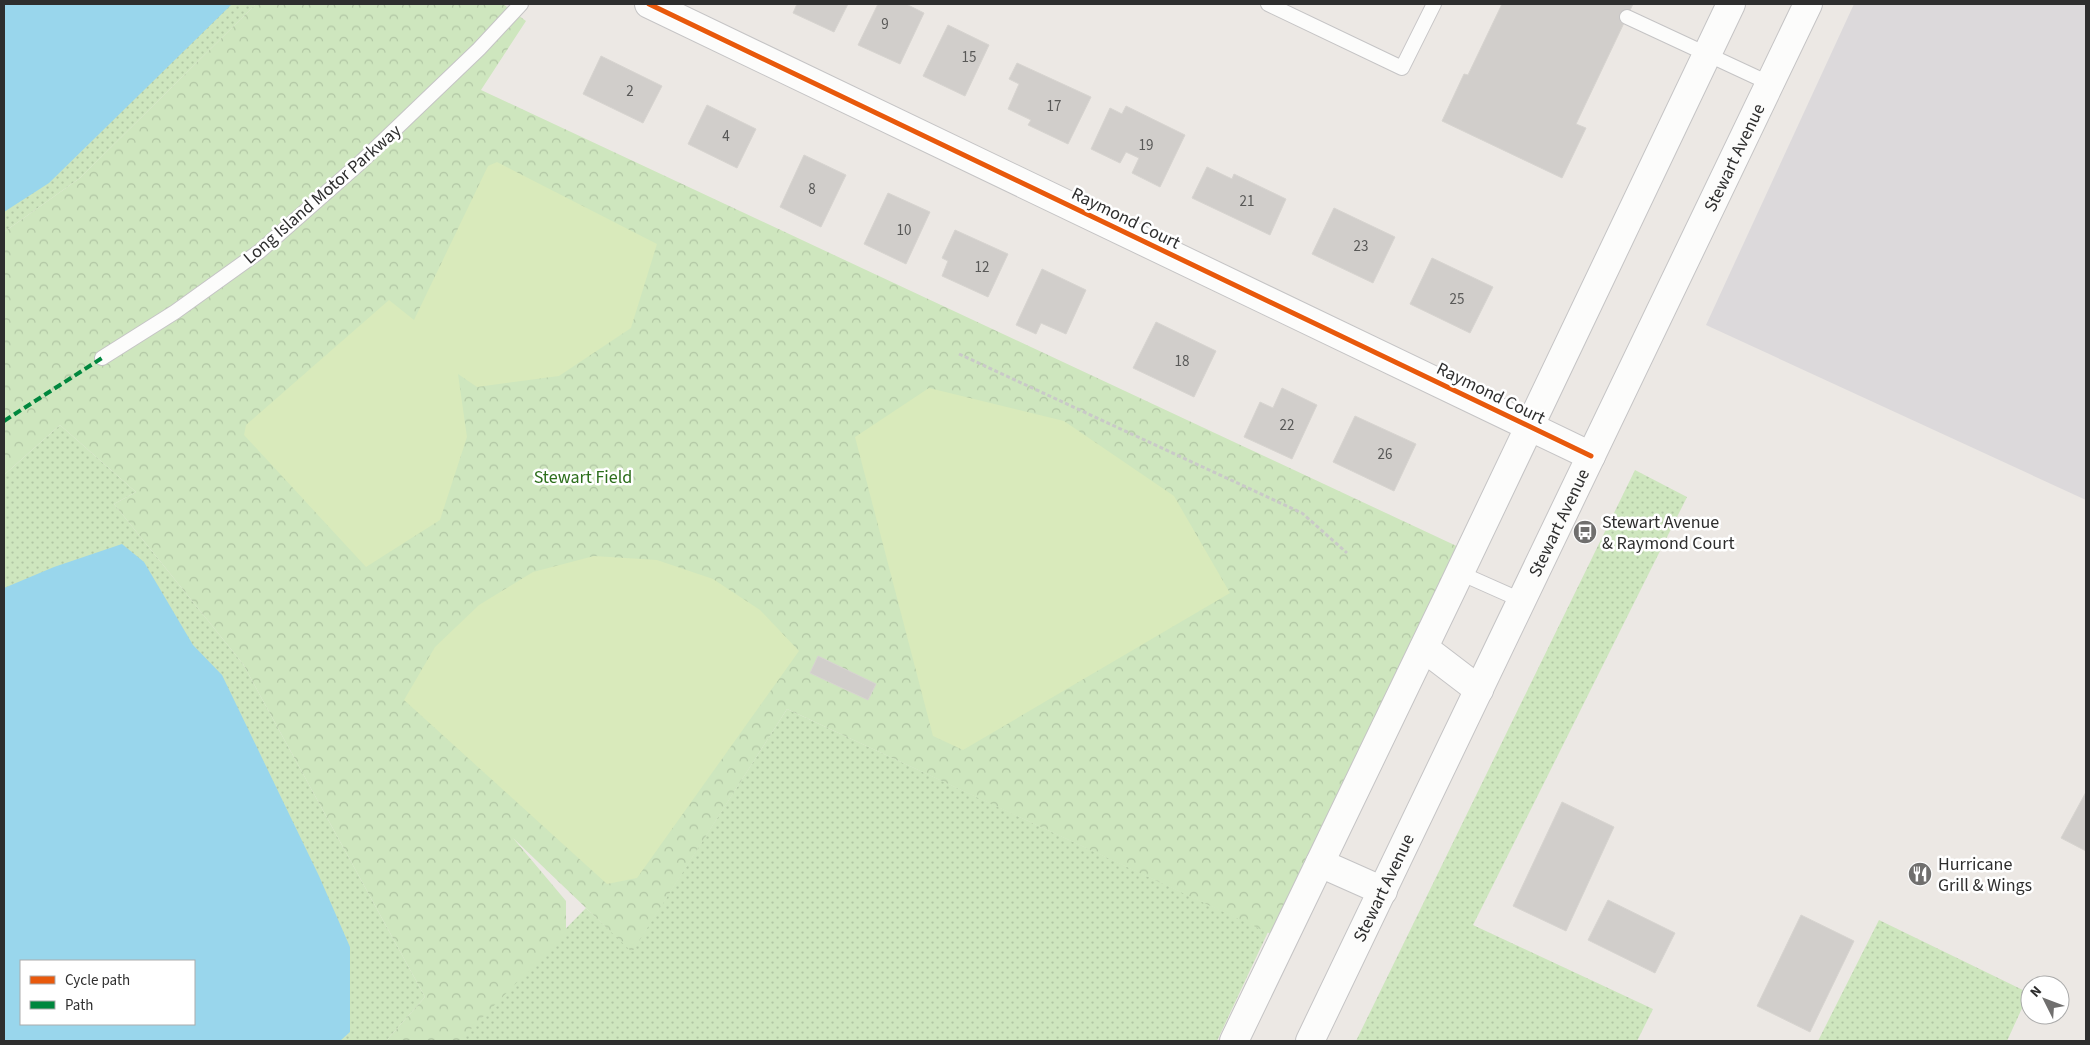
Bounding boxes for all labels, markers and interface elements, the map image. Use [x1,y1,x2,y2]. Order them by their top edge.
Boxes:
house number: 9 [881,14,889,35]
house number: 15 [962,47,976,68]
house number: 2 [626,81,634,102]
house number: 17 [1047,96,1061,117]
street label: Stewart Avenue [1698,99,1771,216]
street label: Long Island Motor Parkway [238,118,407,270]
house number: 4 [722,126,730,147]
house number: 19 [1139,135,1153,156]
house number: 8 [808,179,816,200]
street label: Raymond Court [1067,181,1184,256]
house number: 21 [1240,191,1254,212]
house number: 10 [897,220,911,241]
house number: 23 [1354,236,1368,257]
house number: 12 [975,257,989,278]
house number: 25 [1450,289,1464,310]
house number: 18 [1175,351,1189,372]
street label: Raymond Court [1432,356,1549,431]
house number: 22 [1280,415,1294,436]
house number: 26 [1378,444,1392,465]
park label: Stewart Field [534,465,632,490]
street label: Stewart Avenue [1523,465,1596,581]
place label: Stewart Avenue & Raymond Court [1602,510,1735,556]
bus stop icon: Stewart Avenue & Raymond Court [1572,519,1598,545]
street label: Stewart Avenue [1347,830,1421,946]
place label: Hurricane Grill & Wings [1938,852,2032,898]
restaurant icon: Hurricane Grill & Wings [1907,861,1933,887]
legend [20,960,195,1025]
text: Cycle path [65,970,130,991]
north arrow [2020,975,2070,1025]
text: N [2026,982,2047,1002]
text: Path [65,995,93,1016]

